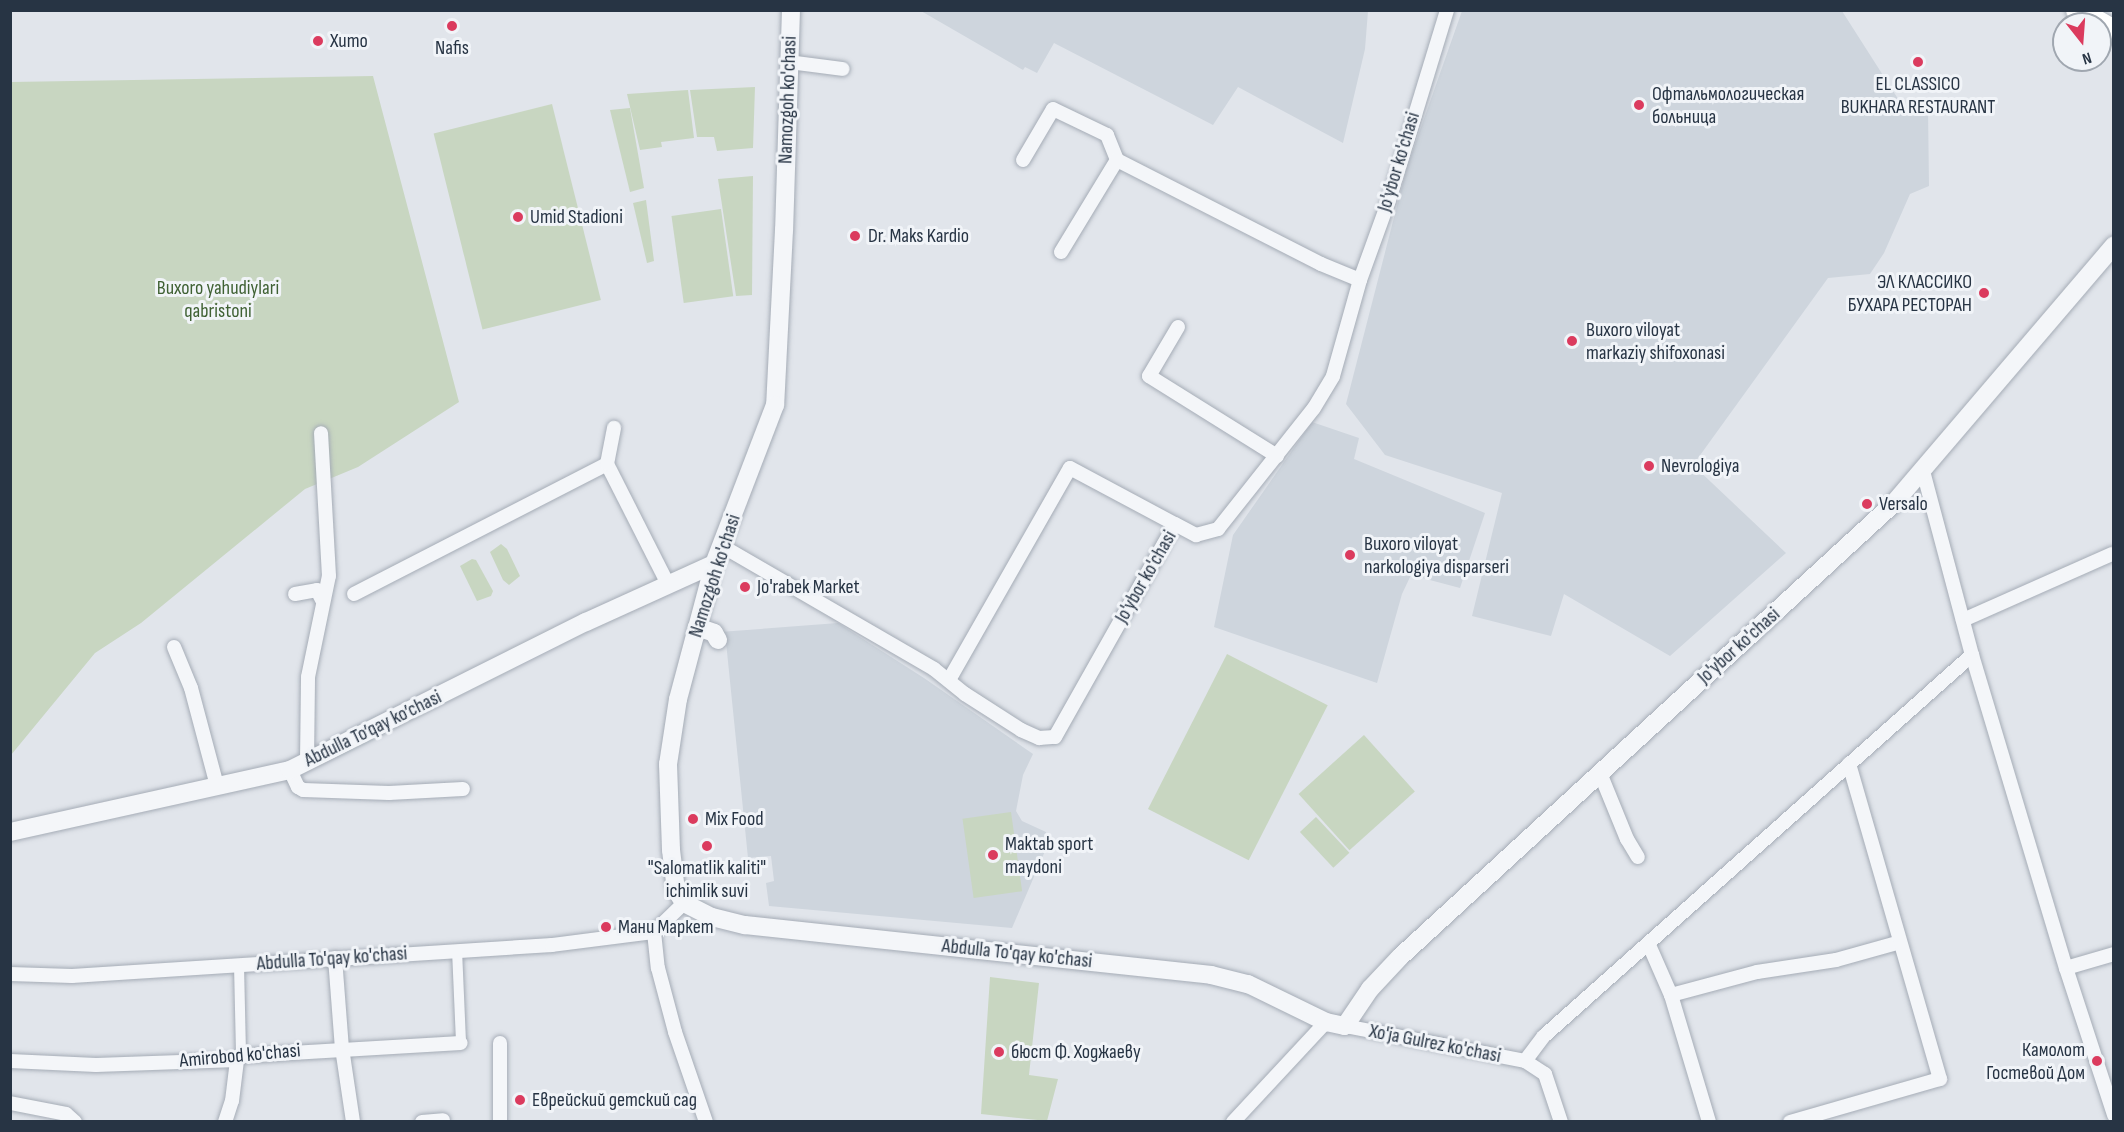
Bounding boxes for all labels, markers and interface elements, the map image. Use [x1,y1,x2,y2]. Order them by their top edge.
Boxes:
north arrow [2052,12,2112,72]
marker: Nafis [445,19,459,33]
place label: Xumo [330,29,368,53]
marker: Xumo [311,34,325,48]
place label: Nafis [435,36,469,60]
street label: Namozgoh ko'chasi [774,36,802,164]
text: N [2080,47,2094,68]
marker: EL CLASSICO BUKHARA RESTAURANT [1911,55,1925,69]
place label: EL CLASSICO BUKHARA RESTAURANT [1841,72,1995,119]
place label: Офтальмологическая больница [1652,82,1804,129]
marker: Офтальмологическая больница [1630,96,1648,114]
street label: Jo'ybor ko'chasi [1373,109,1425,215]
place label: Umid Stadioni [530,205,623,229]
marker: Umid Stadioni [511,210,525,224]
place label: Dr. Maks Kardio [868,224,969,248]
marker: Dr. Maks Kardio [846,227,864,245]
place label: ЭЛ КЛАССИКО БУХАРА РЕСТОРАН [1848,270,1972,317]
park label: Buxoro yahudiylari qabristoni [157,277,279,324]
marker: ЭЛ КЛАССИКО БУХАРА РЕСТОРАН [1977,286,1991,300]
place label: Buxoro viloyat markaziy shifoxonasi [1586,318,1725,365]
marker: Buxoro viloyat markaziy shifoxonasi [1563,332,1581,350]
place label: Nevrologiya [1661,454,1739,478]
marker: Nevrologiya [1642,459,1656,473]
place label: Versalo [1879,492,1928,516]
marker: Versalo [1860,497,1874,511]
street label: Namozgoh ko'chasi [684,511,746,641]
street label: Jo'ybor ko'chasi [1110,527,1182,627]
place label: Buxoro viloyat narkologiya disparseri [1364,532,1509,579]
marker: Buxoro viloyat narkologiya disparseri [1341,546,1359,564]
place label: Jo'rabek Market [757,575,860,599]
marker: Jo'rabek Market [738,580,752,594]
street label: Jo'ybor ko'chasi [1693,603,1785,689]
street label: Abdulla To’qay ko’chasi [300,685,446,773]
place label: Mix Food [705,807,764,831]
marker: Mix Food [686,812,700,826]
place label: Maktab sport maydoni [1005,832,1093,879]
marker: "Salomatlik kaliti" ichimlik suvi [700,839,714,853]
marker: Maktab sport maydoni [986,848,1000,862]
place label: "Salomatlik kaliti" ichimlik suvi [648,856,766,903]
place label: Мани Маркет [618,915,714,939]
marker: Мани Маркет [599,920,613,934]
street label: Abdulla To'qay ko'chasi [941,934,1093,974]
street label: Abdulla To'qay ko'chasi [256,942,408,976]
street label: Xo'ja Gulrez ko'chasi [1367,1019,1503,1069]
place label: Камолот Гостевой Дом [1986,1038,2085,1085]
street label: Amirobod ko'chasi [179,1039,301,1073]
place label: бюст Ф. Ходжаеву [1011,1040,1141,1064]
marker: бюст Ф. Ходжаеву [992,1045,1006,1059]
marker: Камолот Гостевой Дом [2090,1054,2104,1068]
place label: Еврейский детский сад [532,1088,697,1112]
marker: Еврейский детский сад [513,1093,527,1107]

